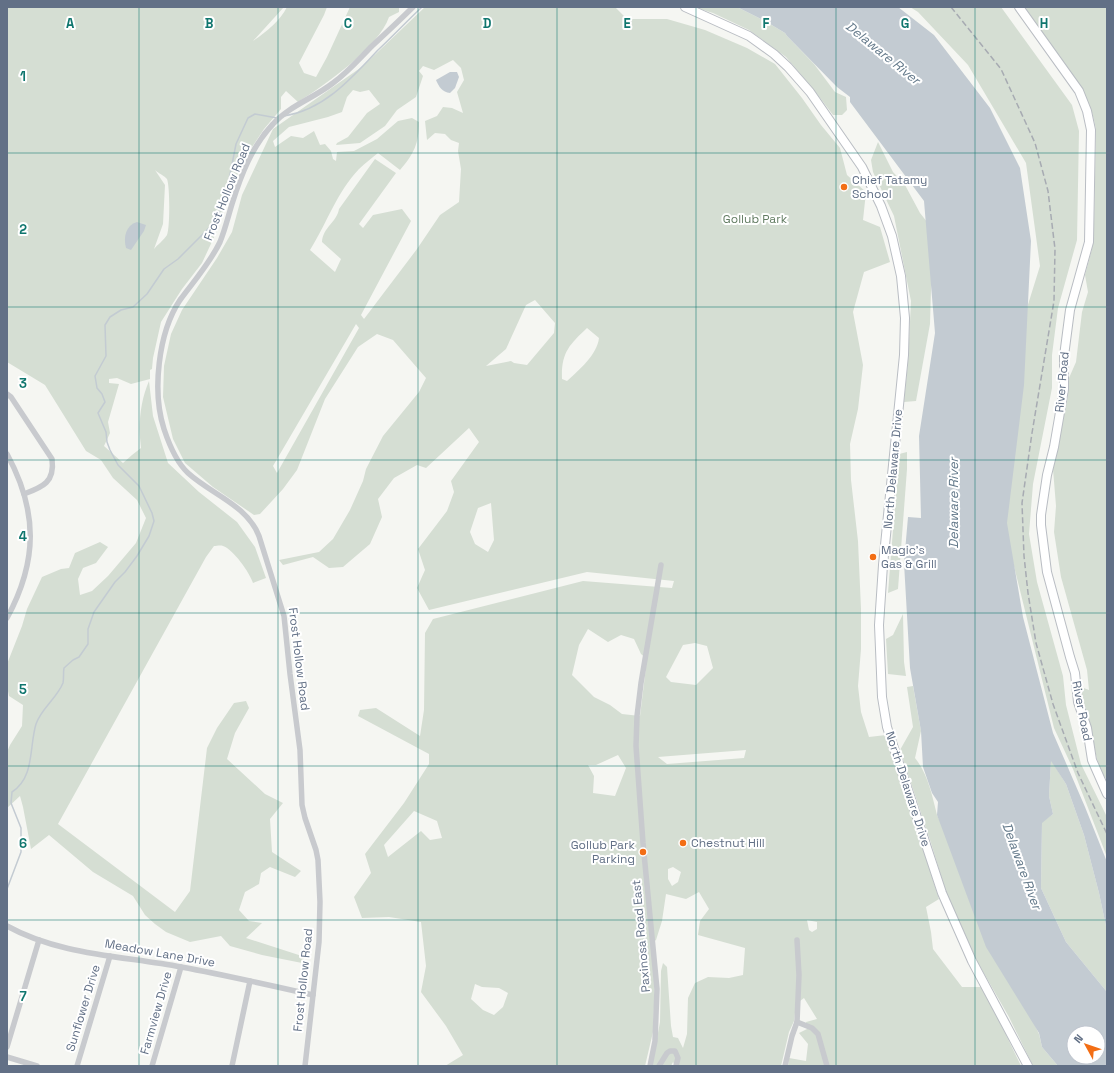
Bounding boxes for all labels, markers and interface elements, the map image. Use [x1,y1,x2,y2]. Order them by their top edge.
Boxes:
text: A [66,15,75,32]
text: B [205,15,214,32]
text: C [344,15,352,32]
text: D [483,15,492,32]
text: E [623,15,631,32]
text: F [763,15,770,32]
text: G [901,15,909,32]
text: H [1040,15,1048,32]
water label: Delaware River [842,18,925,90]
text: 1 [20,68,26,85]
street label: Frost Hollow Road [200,141,254,243]
place label: Chief Tatamy School [852,172,927,202]
marker: Chief Tatamy School [839,182,849,192]
park label: Gollub Park [723,211,788,227]
text: 2 [19,221,27,238]
street label: River Road [1051,351,1073,413]
text: 3 [19,375,27,392]
street label: North Delaware Drive [880,408,906,530]
water label: Delaware River [945,455,962,549]
text: 4 [19,528,27,545]
place label: Magic's Gas & Grill [881,542,937,572]
marker: Magic's Gas & Grill [868,552,878,562]
street label: Frost Hollow Road [285,607,313,711]
street label: River Road [1068,680,1096,742]
text: 5 [19,681,27,698]
street label: North Delaware Drive [882,729,934,849]
water label: Delaware River [998,820,1046,914]
text: 6 [19,835,27,852]
place label: Chestnut Hill [691,835,765,851]
place label: Gollub Park Parking [571,837,636,867]
marker: Chestnut Hill [678,838,688,848]
marker: Gollub Park Parking [638,847,648,857]
street label: Paxinosa Road East [628,879,654,993]
street label: Frost Hollow Road [290,928,316,1032]
street label: Meadow Lane Drive [104,935,216,971]
street label: Sunflower Drive [62,963,104,1053]
street label: Farmview Drive [136,970,176,1056]
text: 7 [19,988,27,1005]
north arrow [1066,1025,1106,1065]
text: N [1071,1031,1086,1046]

